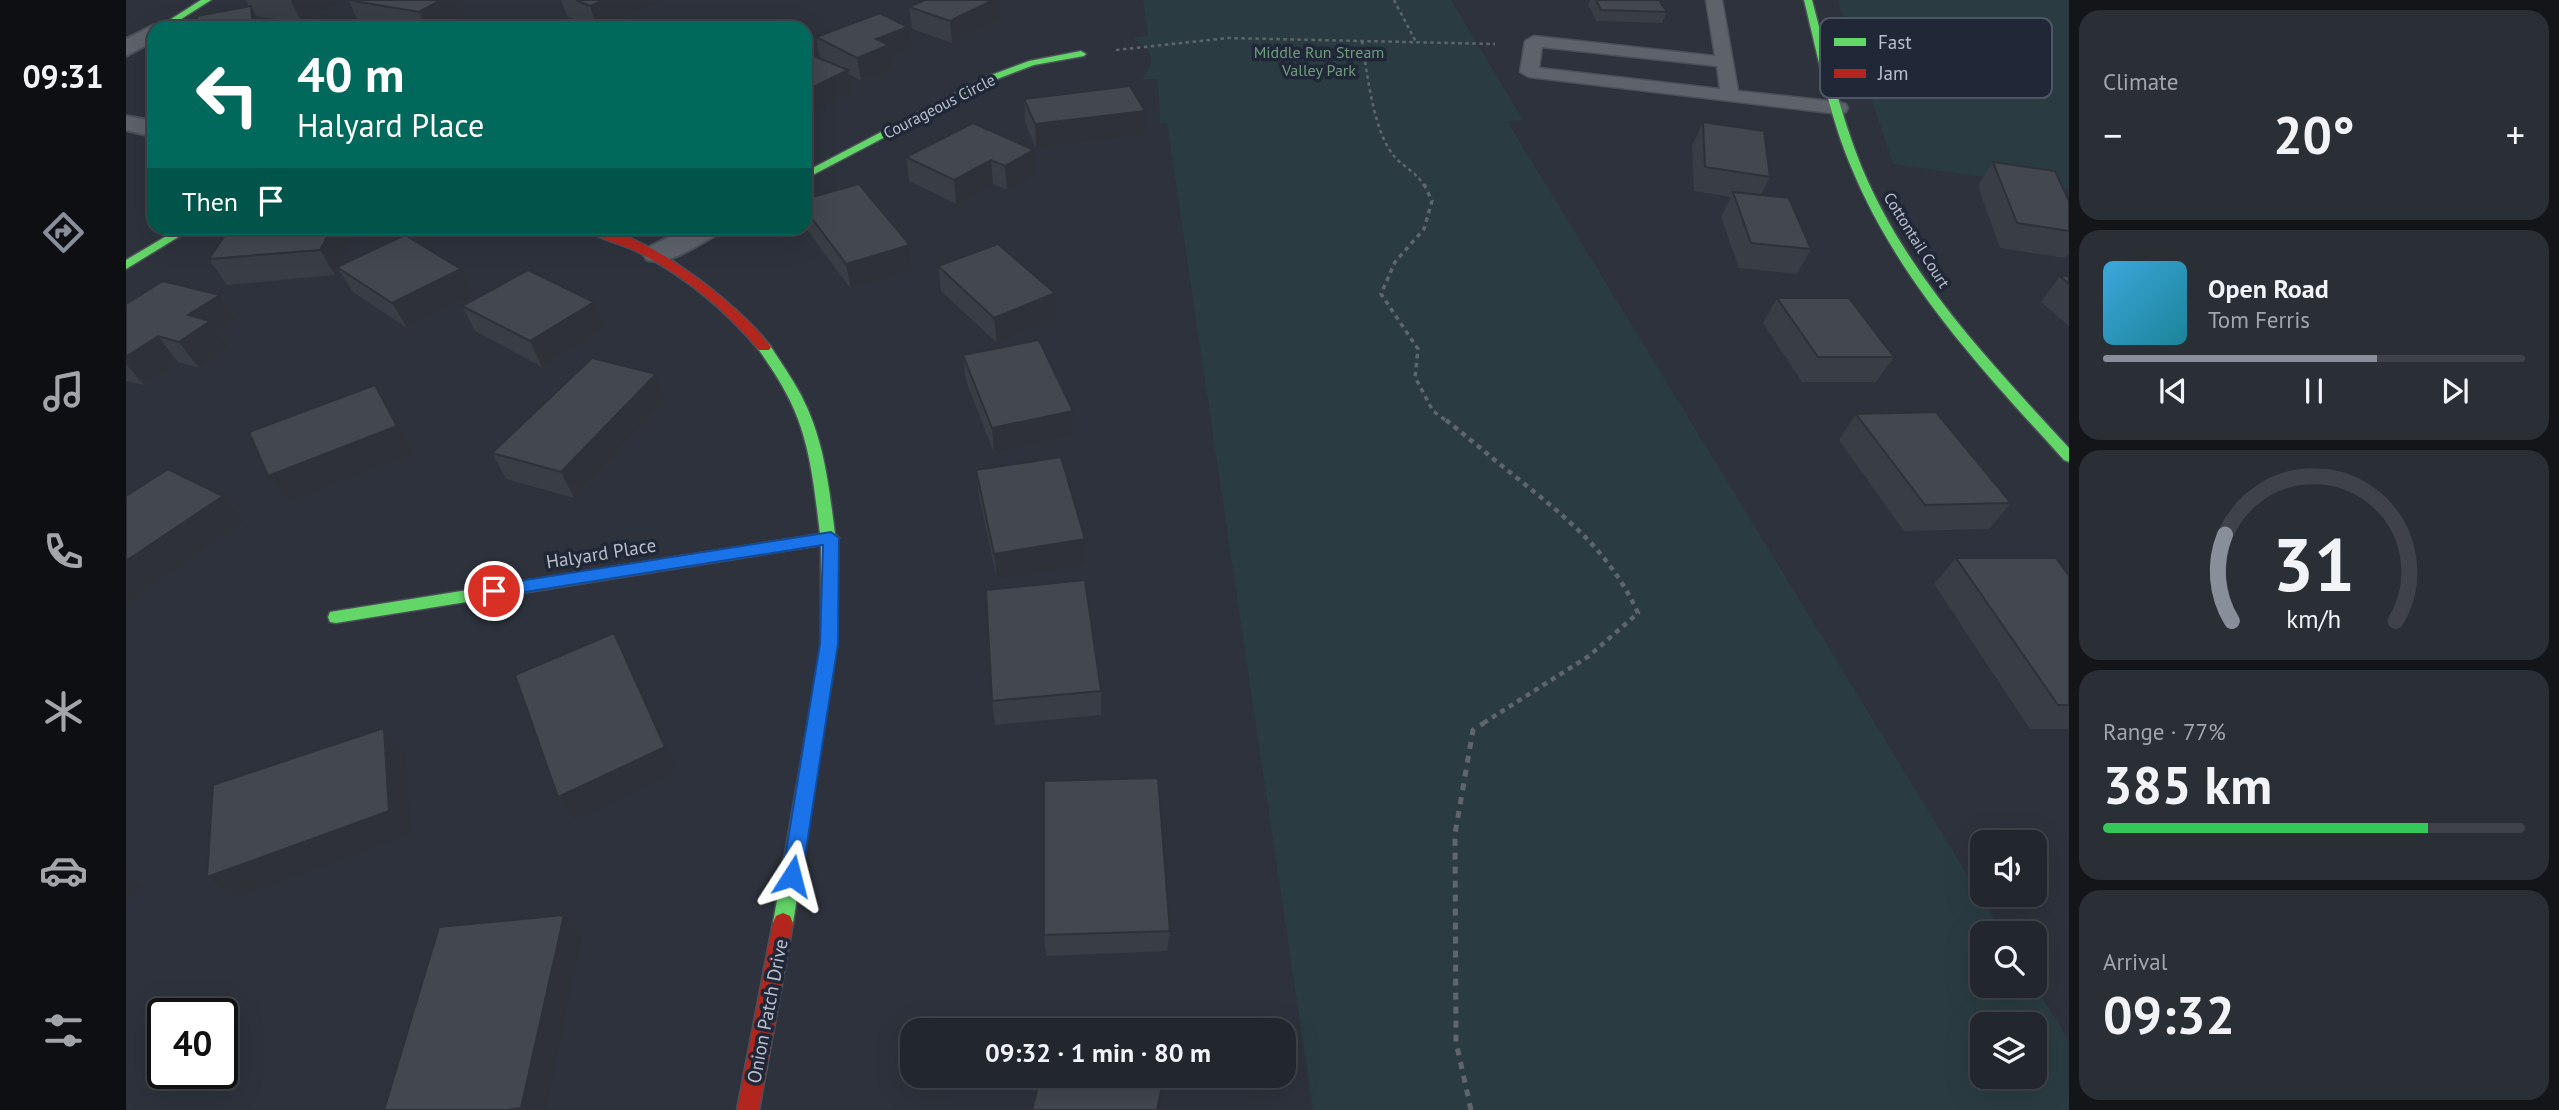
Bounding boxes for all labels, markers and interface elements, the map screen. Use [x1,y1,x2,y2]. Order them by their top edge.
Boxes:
legend [1820,18,2052,98]
text: Fast [1878,30,1912,54]
text: 40 m [297,42,404,106]
park label: Middle Run Stream Valley Park [1254,42,1384,80]
icon: left [182,49,273,140]
text: 09:31 [22,55,104,97]
text: Jam [1877,61,1908,85]
text: Climate [2103,67,2178,96]
street label: Courageous Circle [880,69,998,143]
text: 20° [2273,101,2355,168]
text: Halyard Place [297,104,484,146]
text: − [2103,110,2122,159]
text: + [2506,110,2525,159]
icon: arrive [252,182,290,220]
text: Then [182,185,238,218]
street label: Cottontail Court [1880,189,1955,292]
icon: directions [39,208,88,257]
text: Open Road [2208,272,2329,305]
text: Tom Ferris [2208,305,2310,334]
icon: music [39,367,88,416]
icon: previous [2154,372,2192,410]
icon: pause [2295,372,2333,410]
icon: next [2436,372,2474,410]
text: 31 [2273,517,2355,611]
icon: phone [39,527,88,576]
street label: Halyard Place [544,532,658,574]
pin [464,561,524,621]
icon: arrive [475,572,513,610]
text: km/h [2287,603,2341,635]
icon: climate [39,687,88,736]
text: Range · 77% [2103,717,2226,746]
text: 385 km [2103,751,2272,818]
map controls [1970,830,2047,1089]
button: sound [1970,830,2047,907]
position arrow [755,839,829,913]
icon: car [39,846,88,895]
button: search [1970,921,2047,998]
street label: Onion Patch Drive [741,937,793,1085]
text: Arrival [2103,947,2167,976]
text: 09:32 [2103,981,2235,1048]
speed limit sign: 40 [147,998,238,1089]
icon: filters [39,1006,88,1055]
button: layers [1970,1012,2047,1089]
text: 09:32 · 1 min · 80 m [985,1036,1211,1069]

